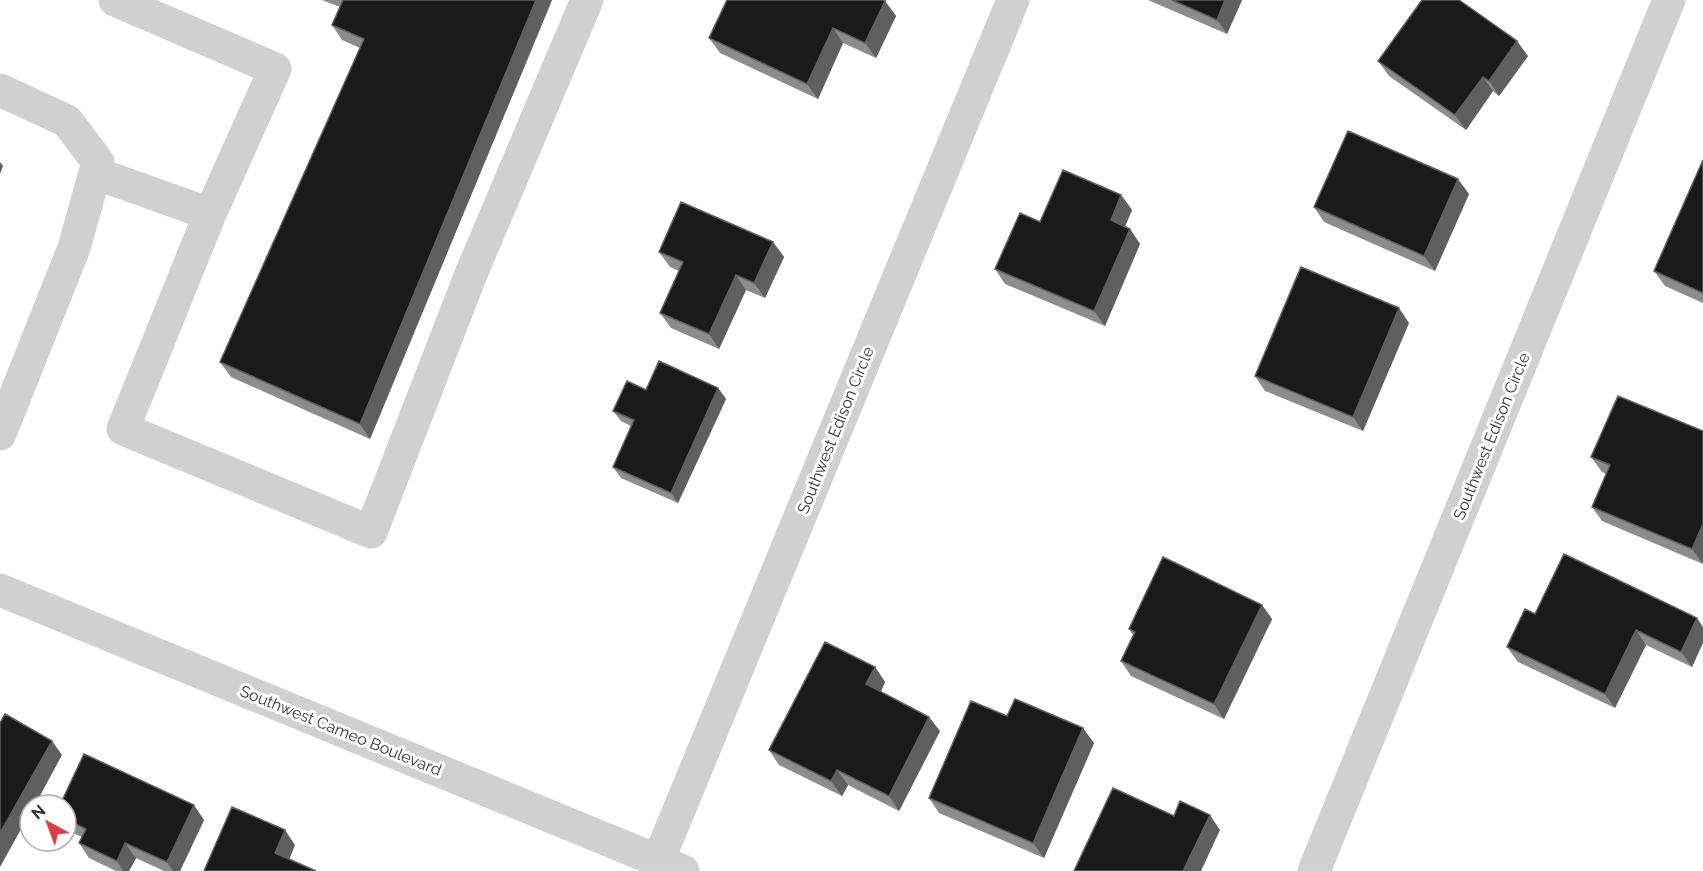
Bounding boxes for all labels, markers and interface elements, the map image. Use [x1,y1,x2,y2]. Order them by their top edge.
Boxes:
street label: Southwest Edison Circle [793,344,878,516]
street label: Southwest Edison Circle [1449,350,1534,522]
street label: Southwest Cameo Boulevard [237,681,444,780]
north arrow [18,793,78,853]
text: N [28,801,49,823]

